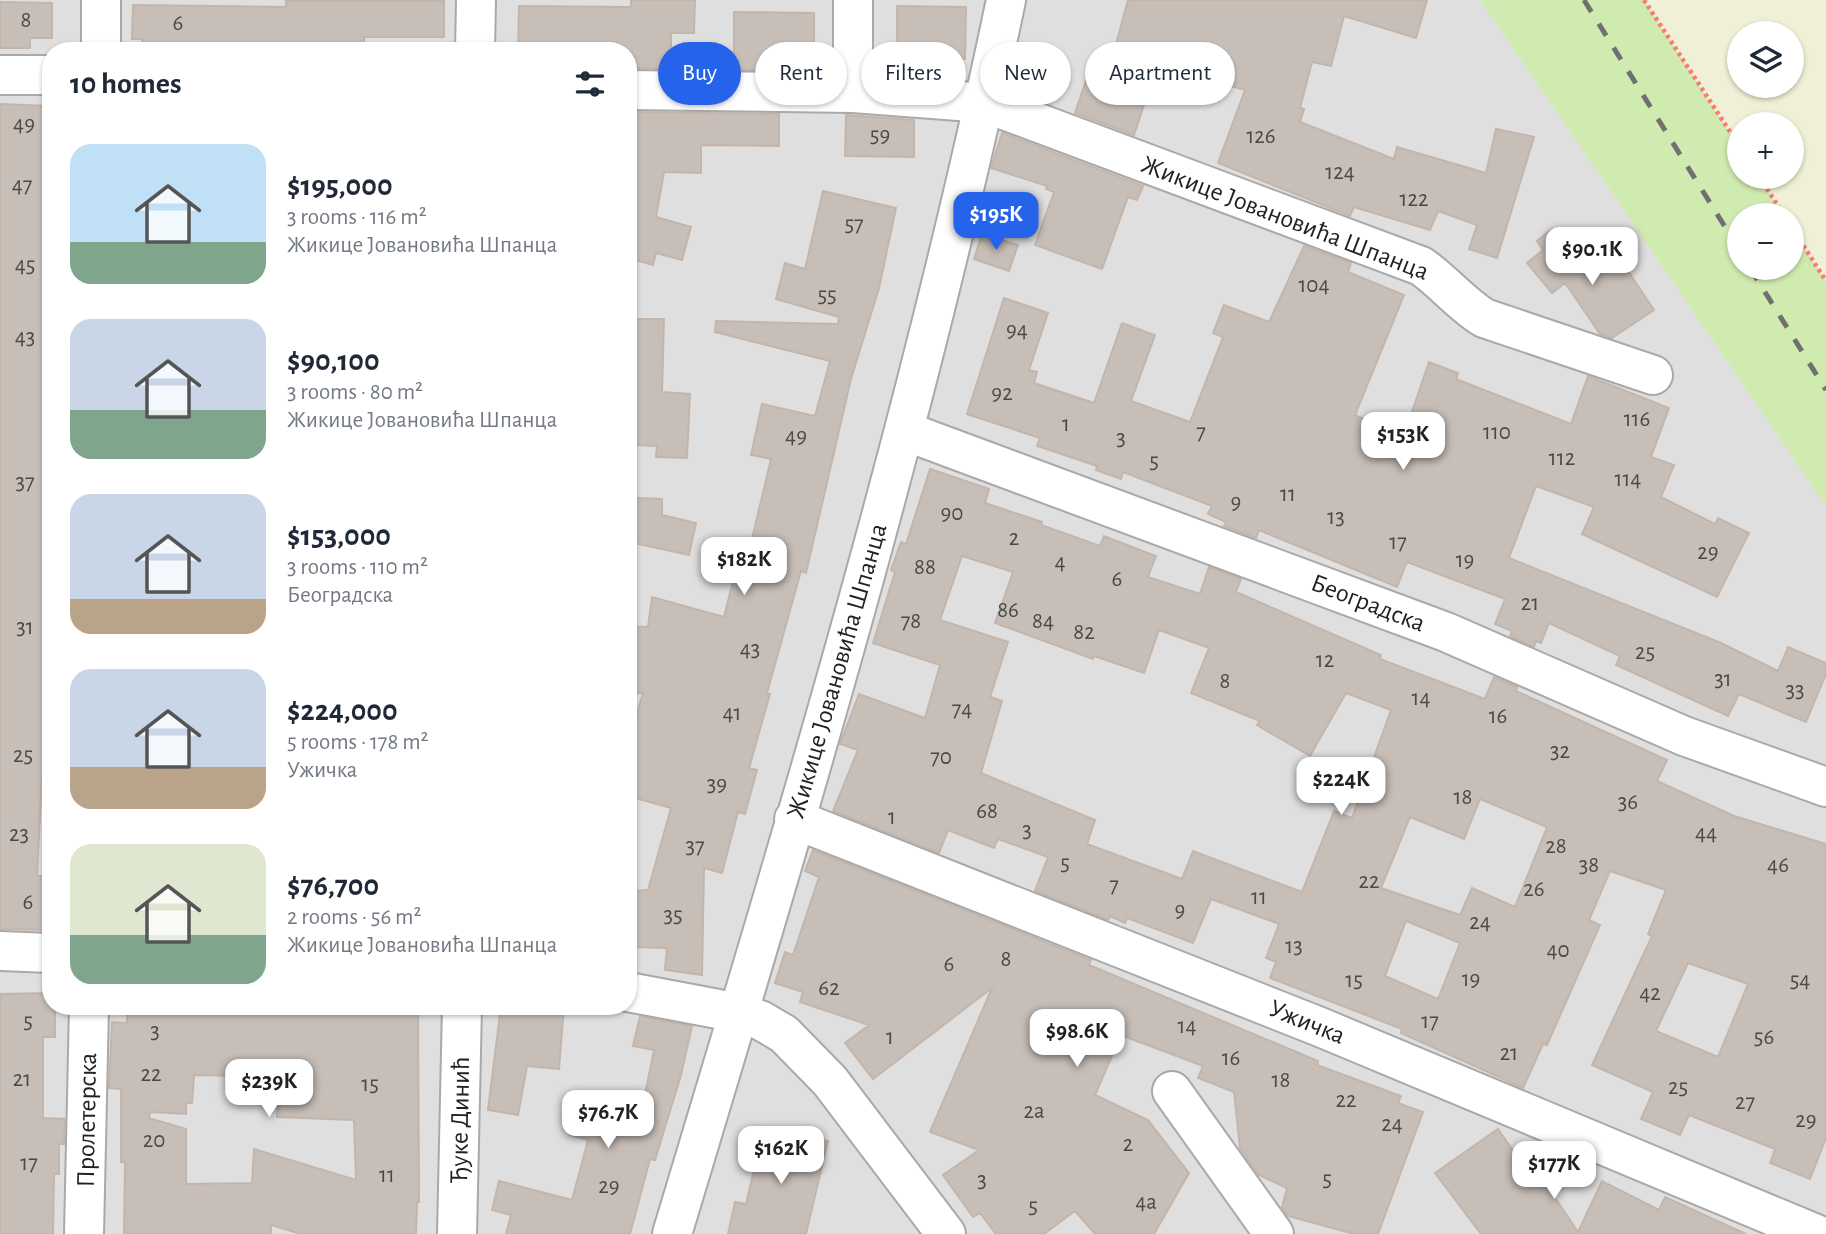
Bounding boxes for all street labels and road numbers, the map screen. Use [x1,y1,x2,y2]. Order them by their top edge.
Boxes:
street label: Жикице Јовановића Шпанца [1138,151,1432,285]
street label: Жикице Јовановића Шпанца [782,520,892,821]
street label: Београдска [1307,569,1429,637]
street label: Ужичка [1265,995,1349,1049]
street label: Пролетерска [73,1052,101,1188]
street label: Ђуке Динић [446,1056,474,1184]

